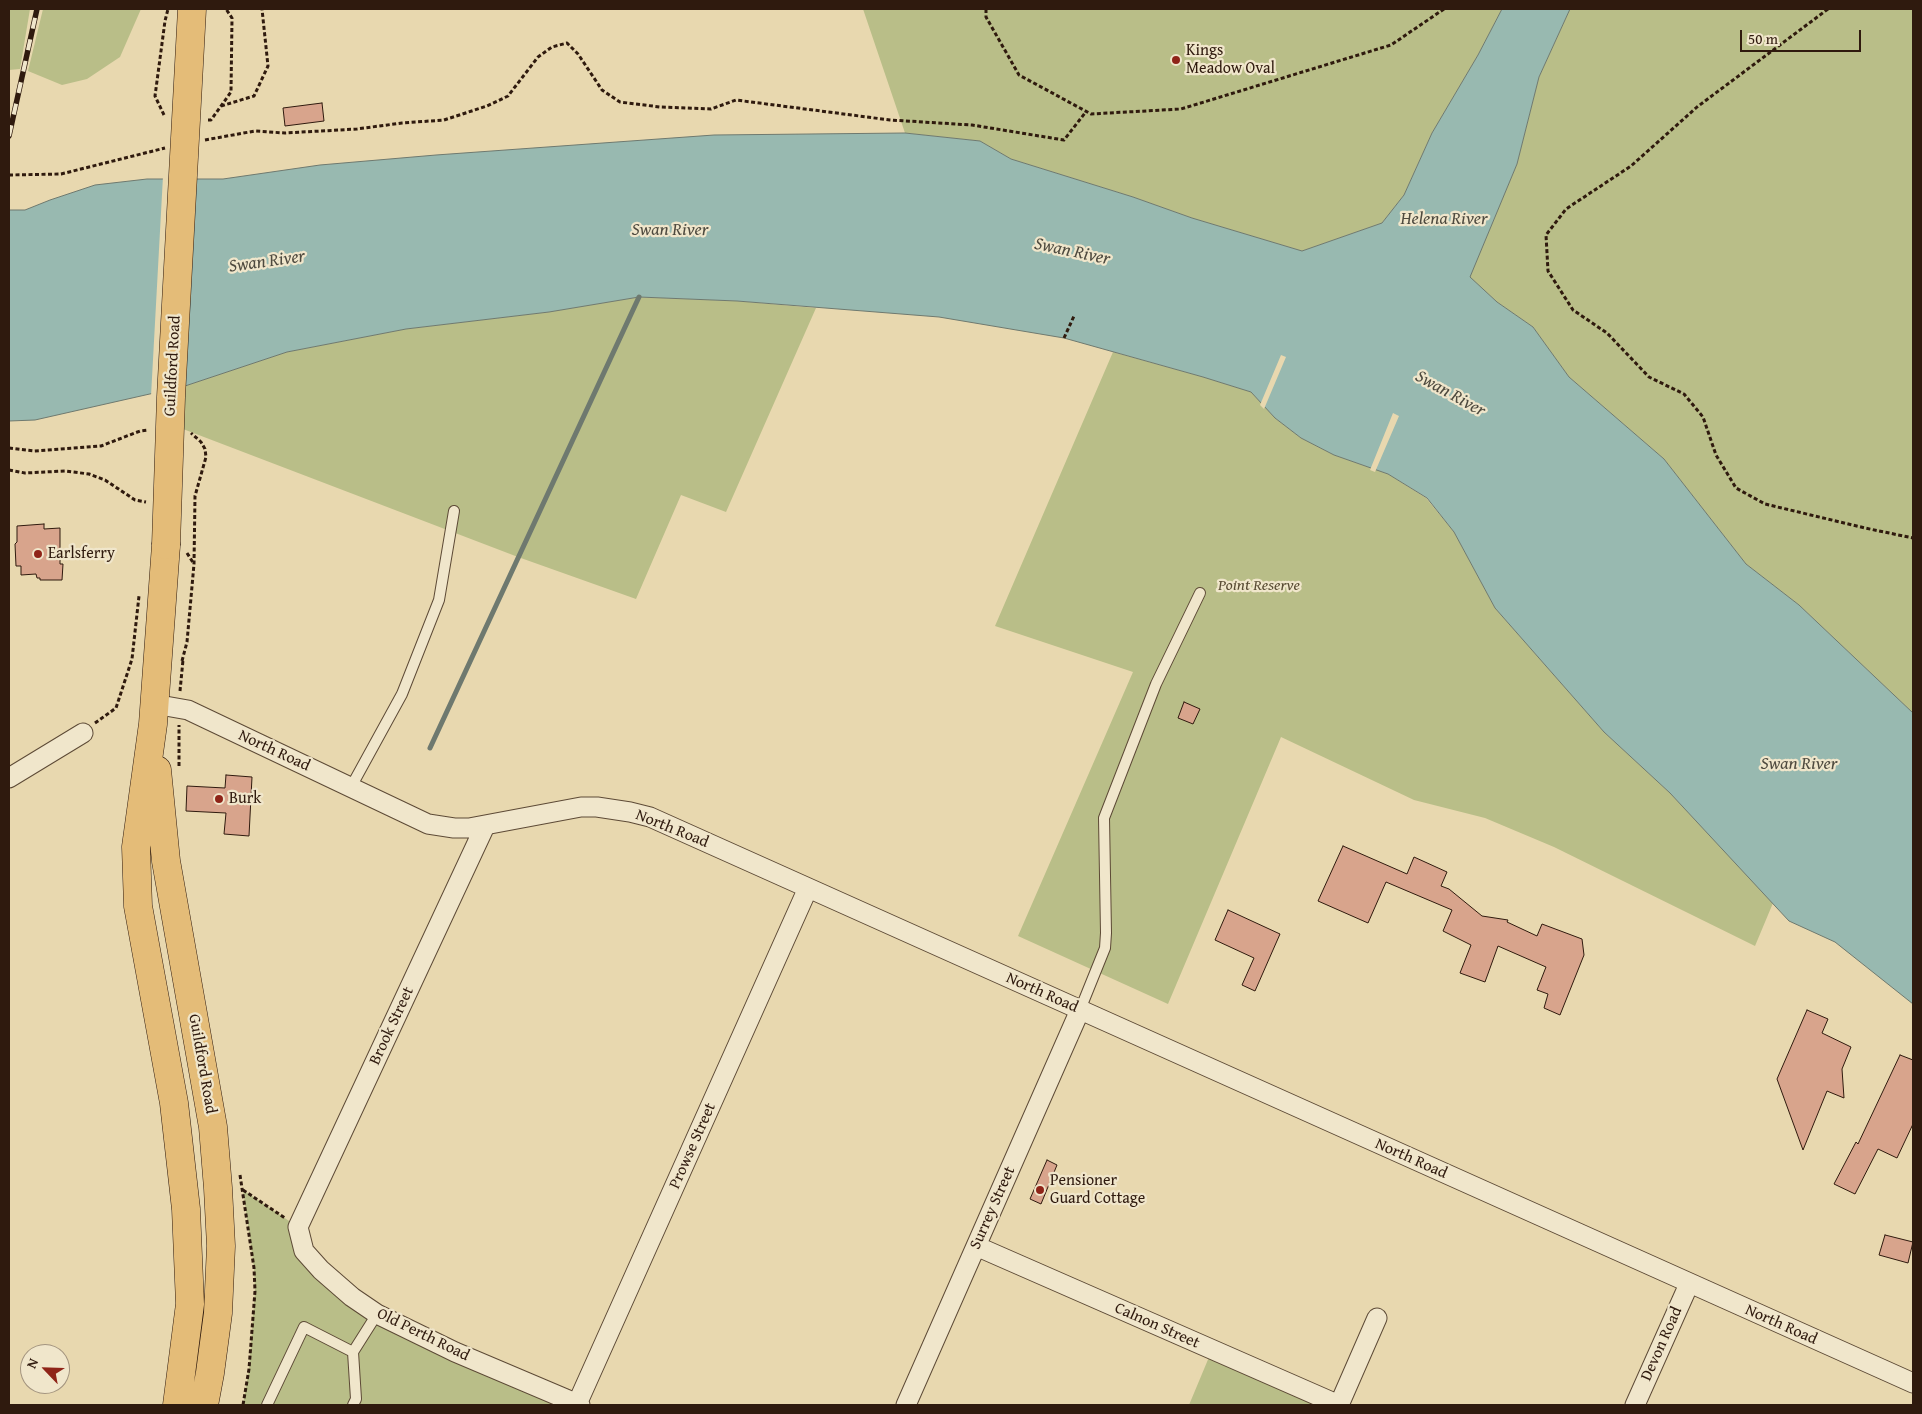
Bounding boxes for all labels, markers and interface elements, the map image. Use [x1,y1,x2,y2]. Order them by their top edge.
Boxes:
scale bar [1742,20,1863,52]
text: 50 m [1748,28,1778,49]
place label: Kings Meadow Oval [1186,41,1275,79]
marker: Kings Meadow Oval [1170,54,1182,66]
water label: Helena River [1400,208,1488,230]
water label: Swan River [631,219,709,241]
water label: Swan River [1032,233,1112,271]
water label: Swan River [227,246,307,278]
street label: Guildford Road [161,315,185,417]
water label: Swan River [1411,366,1489,422]
place label: Earlsferry [48,544,115,564]
marker: Earlsferry [32,548,44,560]
park label: Point Reserve [1218,576,1300,596]
street label: North Road [235,726,313,776]
water label: Swan River [1760,753,1838,775]
place label: Burk [229,789,261,809]
marker: Burk [213,793,225,805]
street label: North Road [633,806,711,852]
street label: North Road [1003,969,1081,1017]
street label: Brook Street [366,984,418,1068]
street label: Guildford Road [184,1013,220,1115]
street label: Prowse Street [666,1100,720,1192]
street label: North Road [1372,1135,1450,1183]
street label: Surrey Street [966,1163,1020,1253]
place label: Pensioner Guard Cottage [1050,1171,1145,1209]
marker: Pensioner Guard Cottage [1034,1184,1046,1196]
street label: Calnon Street [1112,1299,1202,1353]
street label: North Road [1742,1301,1820,1349]
street label: Old Perth Road [374,1304,472,1366]
street label: Devon Road [1637,1304,1687,1384]
north arrow [20,1344,70,1394]
text: N [21,1355,43,1372]

